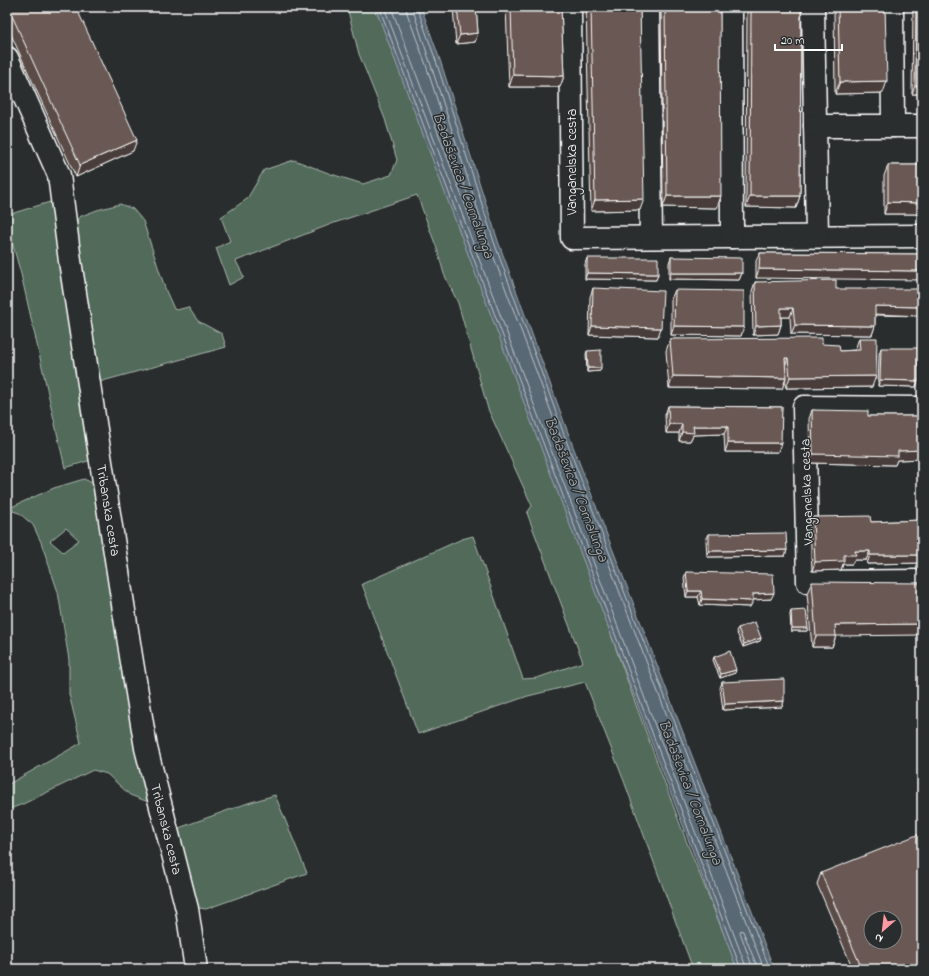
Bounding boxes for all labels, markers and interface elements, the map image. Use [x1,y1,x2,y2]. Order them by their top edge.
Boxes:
scale bar [775,26,842,52]
text: 20 m [781,32,804,50]
water label: Badaševica / Cornalunga [425,109,500,263]
street label: Vanganelska cesta [562,109,584,216]
water label: Badaševica / Cornalunga [537,414,614,566]
street label: Vanganelska cesta [795,438,821,547]
street label: Tribanska cesta [90,463,125,558]
water label: Badaševica / Cornalunga [651,717,728,869]
street label: Tribanska cesta [144,782,187,877]
north arrow [863,910,903,950]
text: N [872,929,886,947]

